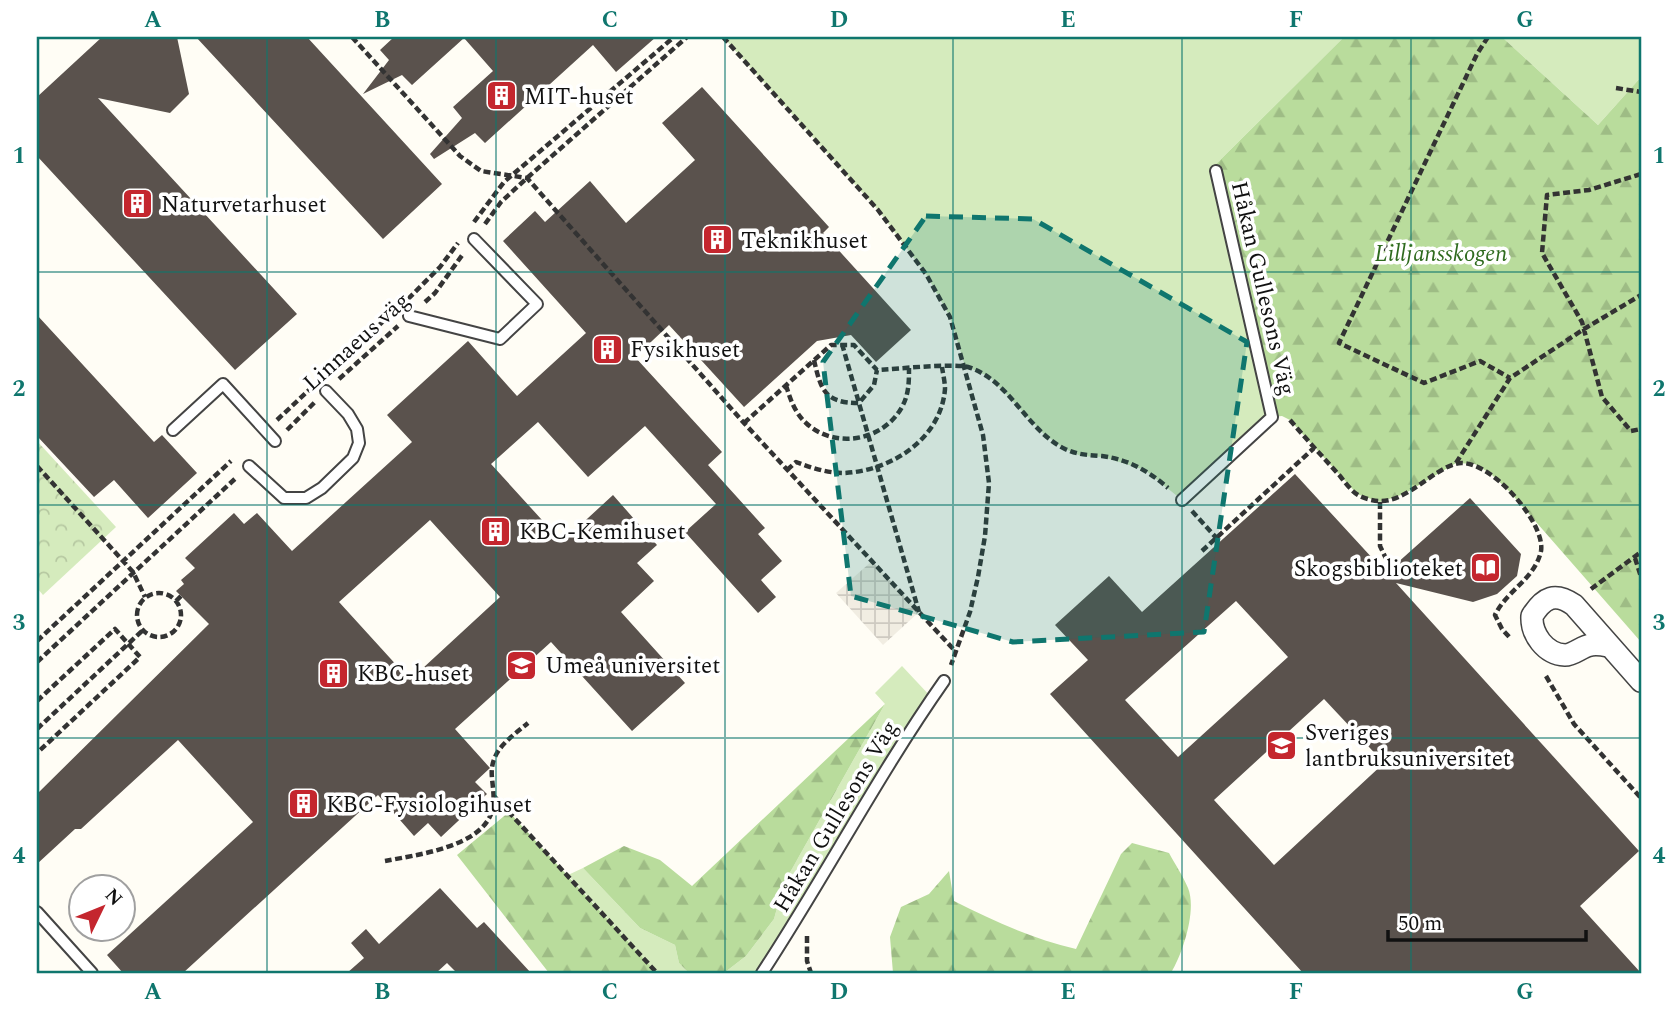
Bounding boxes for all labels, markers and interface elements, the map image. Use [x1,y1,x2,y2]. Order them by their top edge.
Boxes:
text: A [144,3,162,38]
text: B [374,3,390,38]
text: C [602,3,618,38]
text: D [830,3,848,38]
text: E [1060,3,1076,38]
text: F [1289,3,1303,38]
text: G [1516,3,1534,38]
building icon: MIT-huset [484,79,518,113]
place label: MIT-huset [524,80,634,115]
text: 1 [13,139,25,174]
text: 1 [1653,139,1665,174]
street label: Håkan Gullesons Väg [1221,178,1304,399]
building icon: Naturvetarhuset [121,187,155,221]
place label: Naturvetarhuset [161,188,327,223]
building icon: Teknikhuset [701,223,735,257]
place label: Teknikhuset [741,224,868,259]
park label: Lilljansskogen [1374,237,1508,272]
street label: Linnaeus väg [295,284,419,400]
building icon: Fysikhuset [590,332,624,366]
place label: Fysikhuset [630,333,740,368]
text: 2 [13,372,26,407]
text: 2 [1653,372,1666,407]
building icon: KBC-Kemihuset [479,514,513,548]
place label: KBC-Kemihuset [519,515,686,550]
library icon: Skogsbiblioteket [1469,551,1503,585]
place label: Skogsbiblioteket [1294,552,1463,587]
text: 3 [13,606,26,641]
text: 3 [1653,606,1666,641]
school or university icon: Umeå universitet [505,648,539,682]
place label: Umeå universitet [545,649,720,684]
building icon: KBC-huset [317,656,351,690]
place label: KBC-huset [357,657,470,692]
street label: Håkan Gullesons Väg [765,714,908,920]
place label: Sveriges lantbruksuniversitet [1305,716,1511,777]
school or university icon: Sveriges lantbruksuniversitet [1265,728,1299,762]
building icon: KBC-Fysiologihuset [286,787,320,821]
place label: KBC-Fysiologihuset [326,788,532,823]
text: 4 [13,839,26,874]
text: 4 [1653,839,1666,874]
north arrow [66,874,136,944]
text: N [97,882,129,913]
scale bar [1388,898,1585,942]
text: 50 m [1398,908,1442,940]
text: A [144,975,162,1010]
text: B [374,975,390,1010]
text: C [602,975,618,1010]
text: D [830,975,848,1010]
text: E [1060,975,1076,1010]
text: F [1289,975,1303,1010]
text: G [1516,975,1534,1010]

